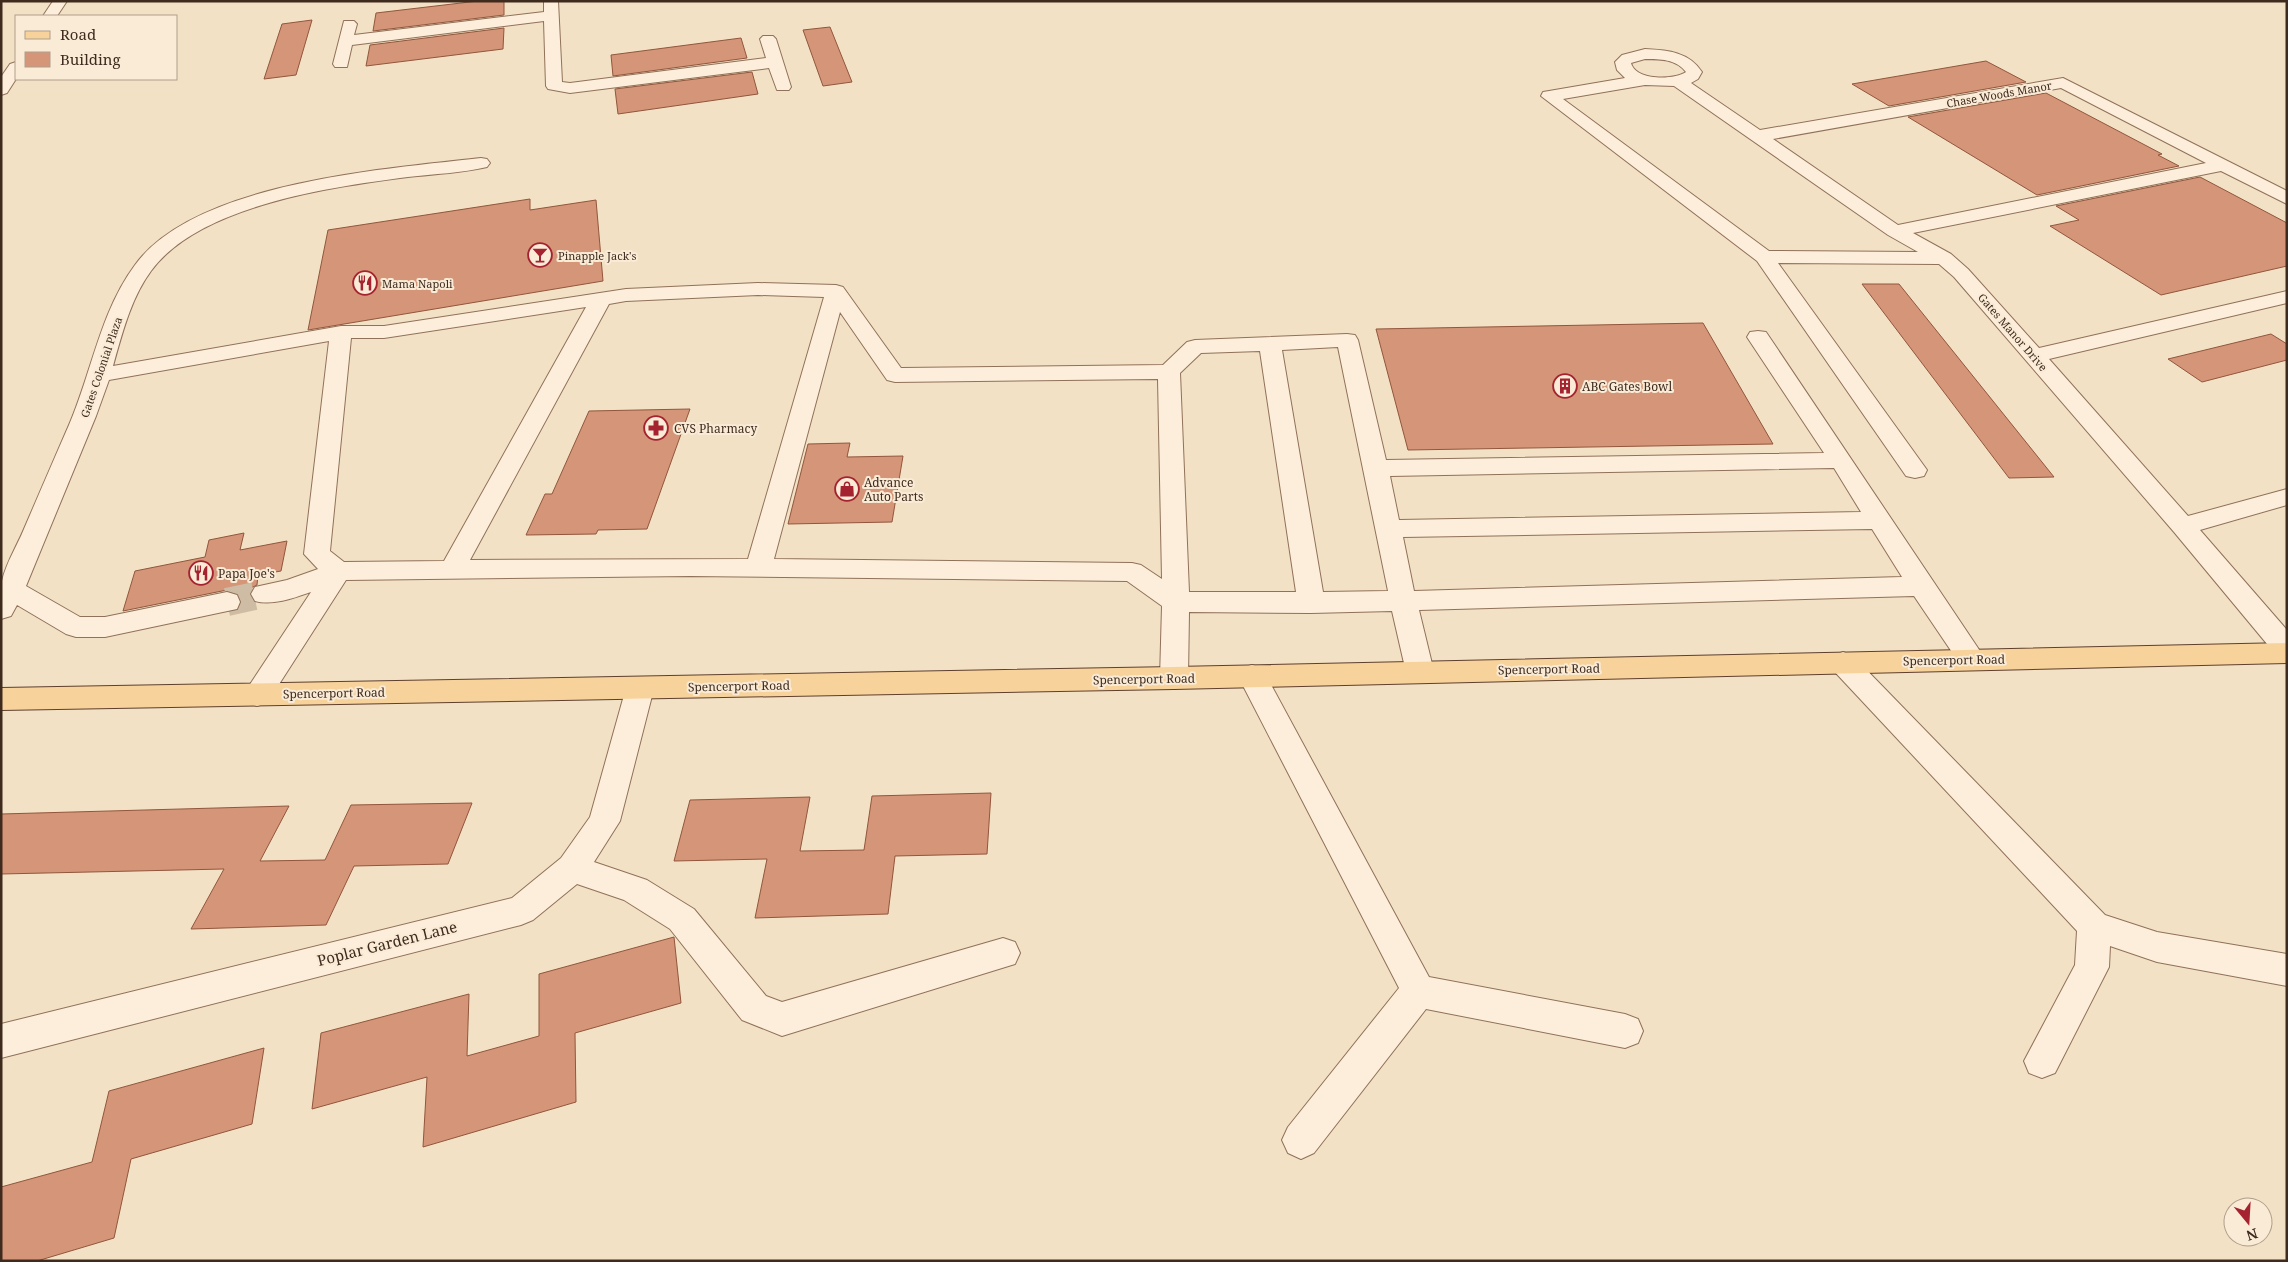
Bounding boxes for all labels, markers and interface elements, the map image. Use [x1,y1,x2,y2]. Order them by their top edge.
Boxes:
legend [15,15,178,80]
text: Road [60,24,96,44]
text: Building [60,49,121,69]
street label: Chase Woods Manor [1945,77,2054,111]
bar icon: Pinapple Jack's [527,242,553,268]
place label: Pinapple Jack's [558,248,637,263]
restaurant icon: Mama Napoli [352,270,378,296]
place label: Mama Napoli [382,276,453,291]
street label: Gates Manor Drive [1975,290,2051,374]
street label: Gates Colonial Plaza [77,315,125,419]
building icon: ABC Gates Bowl [1552,373,1578,399]
place label: ABC Gates Bowl [1582,378,1672,395]
pharmacy icon: CVS Pharmacy [643,415,669,441]
place label: CVS Pharmacy [674,420,757,437]
place label: Advance Auto Parts [864,474,923,505]
shop icon: Advance Auto Parts [834,476,860,502]
restaurant icon: Papa Joe's [188,560,214,586]
place label: Papa Joe's [218,565,275,582]
street label: Spencerport Road [1903,651,2006,669]
street label: Spencerport Road [1498,660,1601,678]
street label: Spencerport Road [1093,670,1196,688]
street label: Spencerport Road [688,677,791,695]
street label: Spencerport Road [283,684,386,702]
street label: Poplar Garden Lane [315,916,459,970]
north arrow [2223,1197,2273,1247]
text: N [2244,1224,2260,1246]

